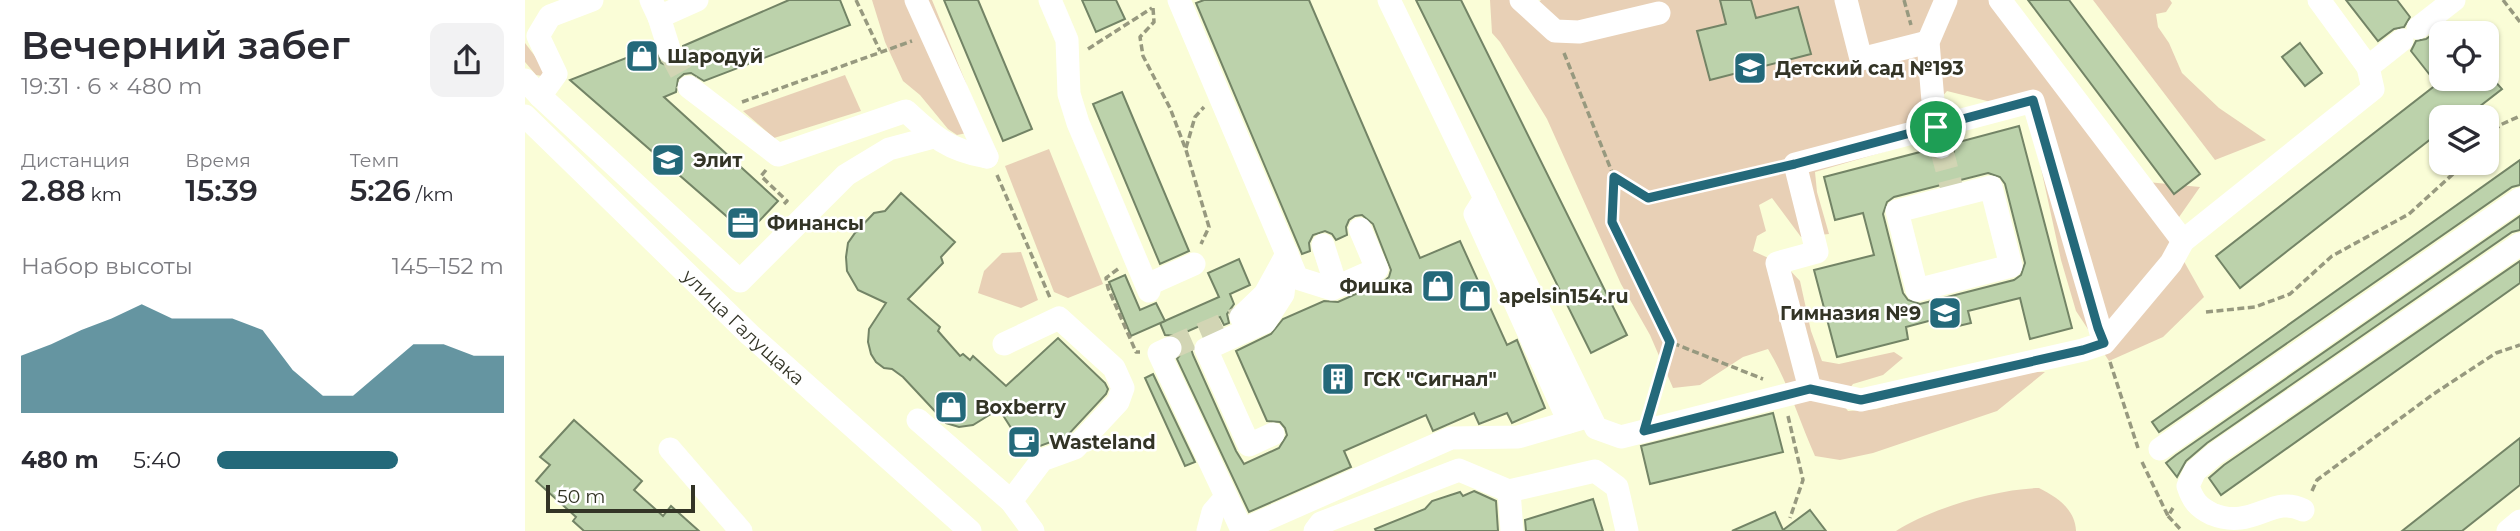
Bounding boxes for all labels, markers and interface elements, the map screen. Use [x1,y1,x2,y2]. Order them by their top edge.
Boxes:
map controls [2429,21,2499,175]
button: locate [2429,21,2499,91]
text: Вечерний забег [21,22,350,69]
button: share [430,23,504,97]
shop icon: Шародуй [623,37,661,75]
place label: Шародуй [667,45,763,68]
school or university icon: Детский сад №193 [1731,49,1769,87]
place label: Детский сад №193 [1775,57,1964,80]
text: 19:31 · 6 × 480 m [21,72,202,100]
pin [1906,97,1966,157]
button: layers [2429,105,2499,175]
icon: arrive [1917,108,1955,146]
school or university icon: Элит [649,141,687,179]
text: Дистанция [21,149,130,172]
text: Время [185,149,251,172]
text: Темп [350,149,399,172]
place label: Элит [693,149,743,172]
text: 2.88 [21,172,86,209]
text: 15:39 [185,172,258,209]
text: 5:26 [350,172,411,209]
text: km [86,183,122,206]
text: /km [411,183,454,206]
office icon: Финансы [724,204,762,242]
place label: Финансы [767,212,864,235]
text: Набор высоты [21,252,193,280]
text: 145–152 m [392,252,504,280]
street label: улица Галущака [677,264,810,390]
shop icon: Фишка [1419,267,1457,305]
place label: Фишка [1340,275,1413,298]
shop icon: apelsin154.ru [1456,277,1494,315]
place label: apelsin154.ru [1499,285,1629,308]
school or university icon: Гимназия №9 [1926,294,1964,332]
place label: Гимназия №9 [1780,302,1921,325]
building icon: ГСК "Сигнал" [1319,360,1357,398]
place label: ГСК "Сигнал" [1363,368,1497,391]
shop icon: Boxberry [932,388,970,426]
place label: Boxberry [975,396,1066,419]
cafe icon: Wasteland [1005,423,1043,461]
place label: Wasteland [1049,431,1156,454]
text: 480 m [21,446,99,474]
text: 5:40 [133,446,181,474]
scale bar [546,482,695,514]
text: 50 m [557,485,605,508]

